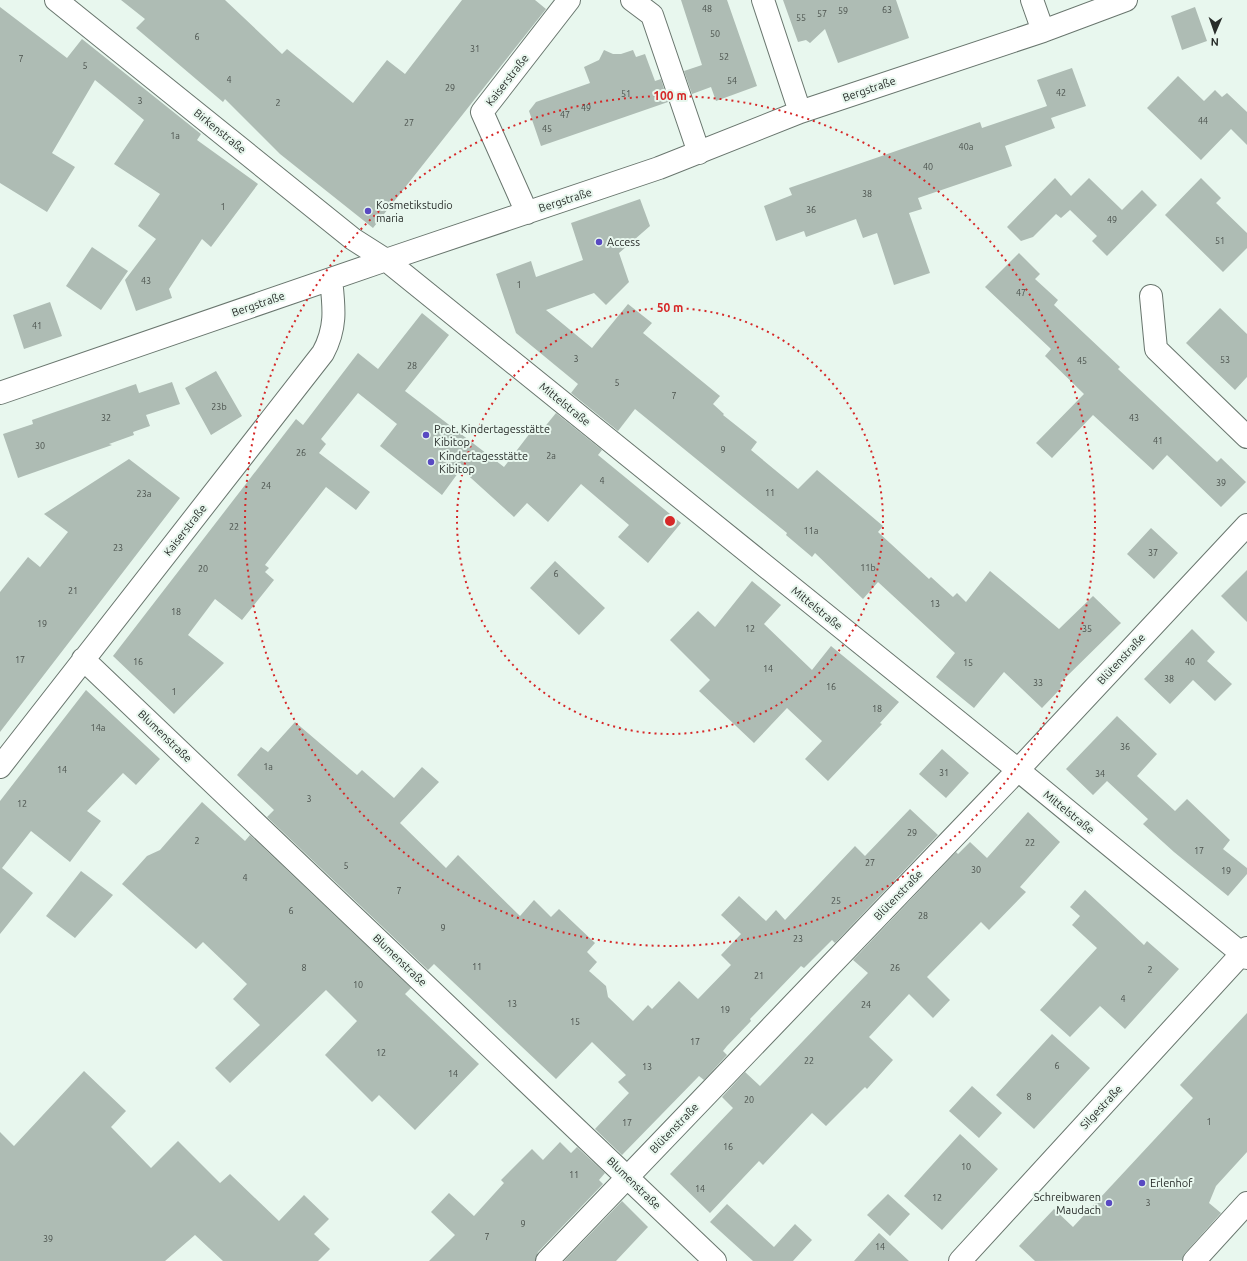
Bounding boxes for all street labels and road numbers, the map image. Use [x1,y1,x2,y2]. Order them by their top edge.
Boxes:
street label: Kaiserstraße [483,52,531,108]
street label: Bergstraße [841,74,897,104]
street label: Birkenstraße [192,106,248,156]
street label: Bergstraße [537,186,593,214]
street label: Bergstraße [230,289,286,319]
street label: Mittelstraße [537,380,593,428]
street label: Kaiserstraße [161,502,209,558]
street label: Mittelstraße [789,584,845,632]
street label: Blütenstraße [1095,631,1147,687]
street label: Blumenstraße [136,708,194,764]
street label: Mittelstraße [1041,788,1097,836]
street label: Blütenstraße [871,868,925,922]
street label: Blumenstraße [371,932,429,988]
street label: Silgestraße [1078,1083,1124,1131]
street label: Blütenstraße [647,1101,701,1155]
street label: Blumenstraße [605,1155,663,1211]

